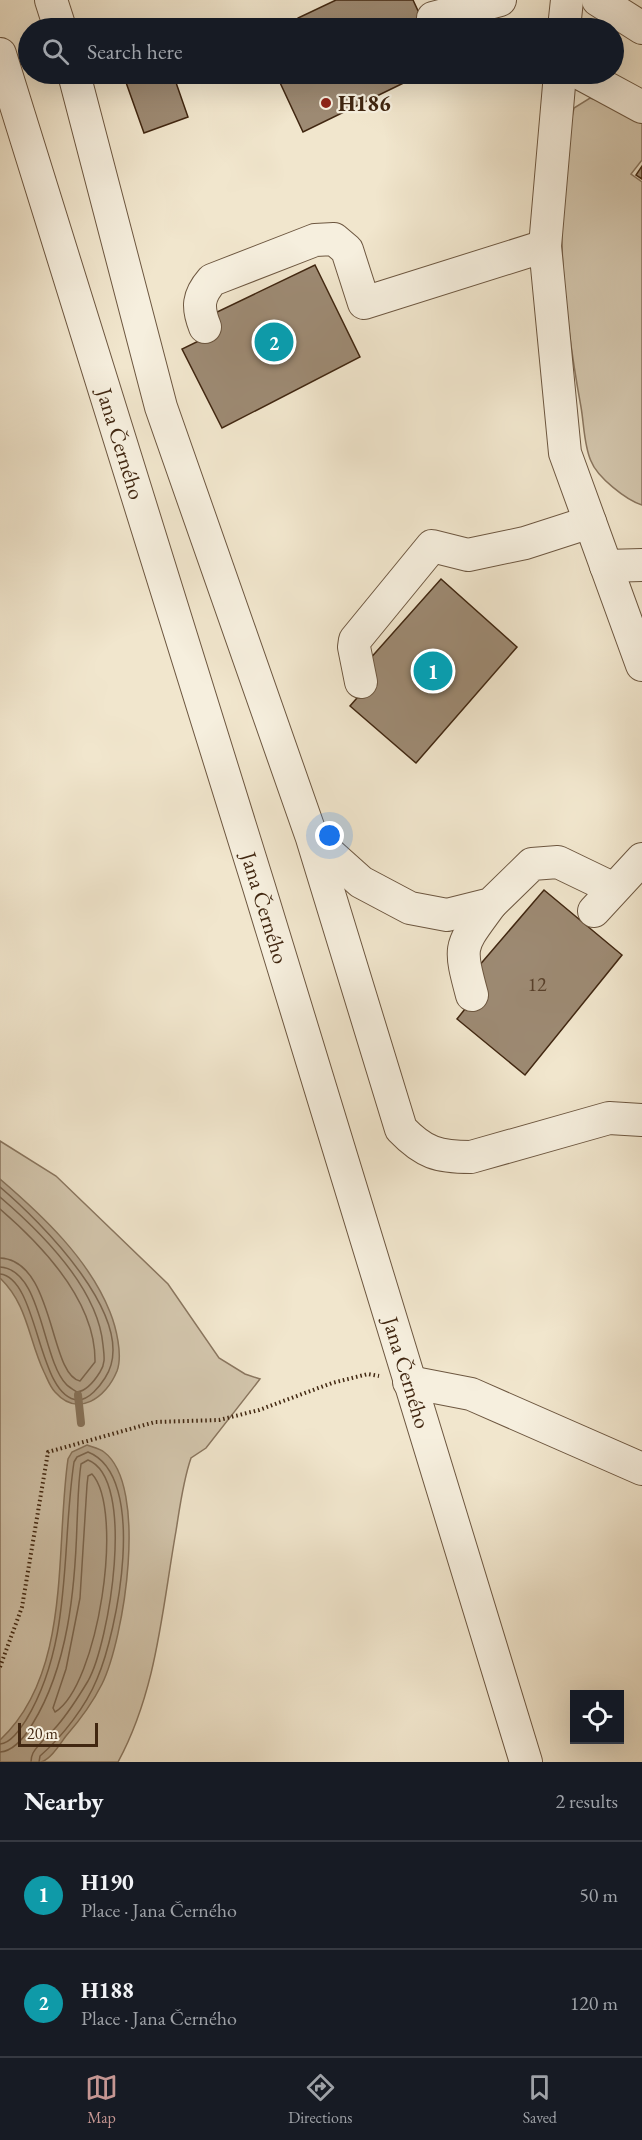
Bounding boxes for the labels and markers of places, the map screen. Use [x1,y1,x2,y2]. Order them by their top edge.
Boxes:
place label: H186 [338,89,391,118]
marker: H186 [319,96,333,110]
pin: 2 [254,320,294,364]
pin: 1 [414,648,452,694]

